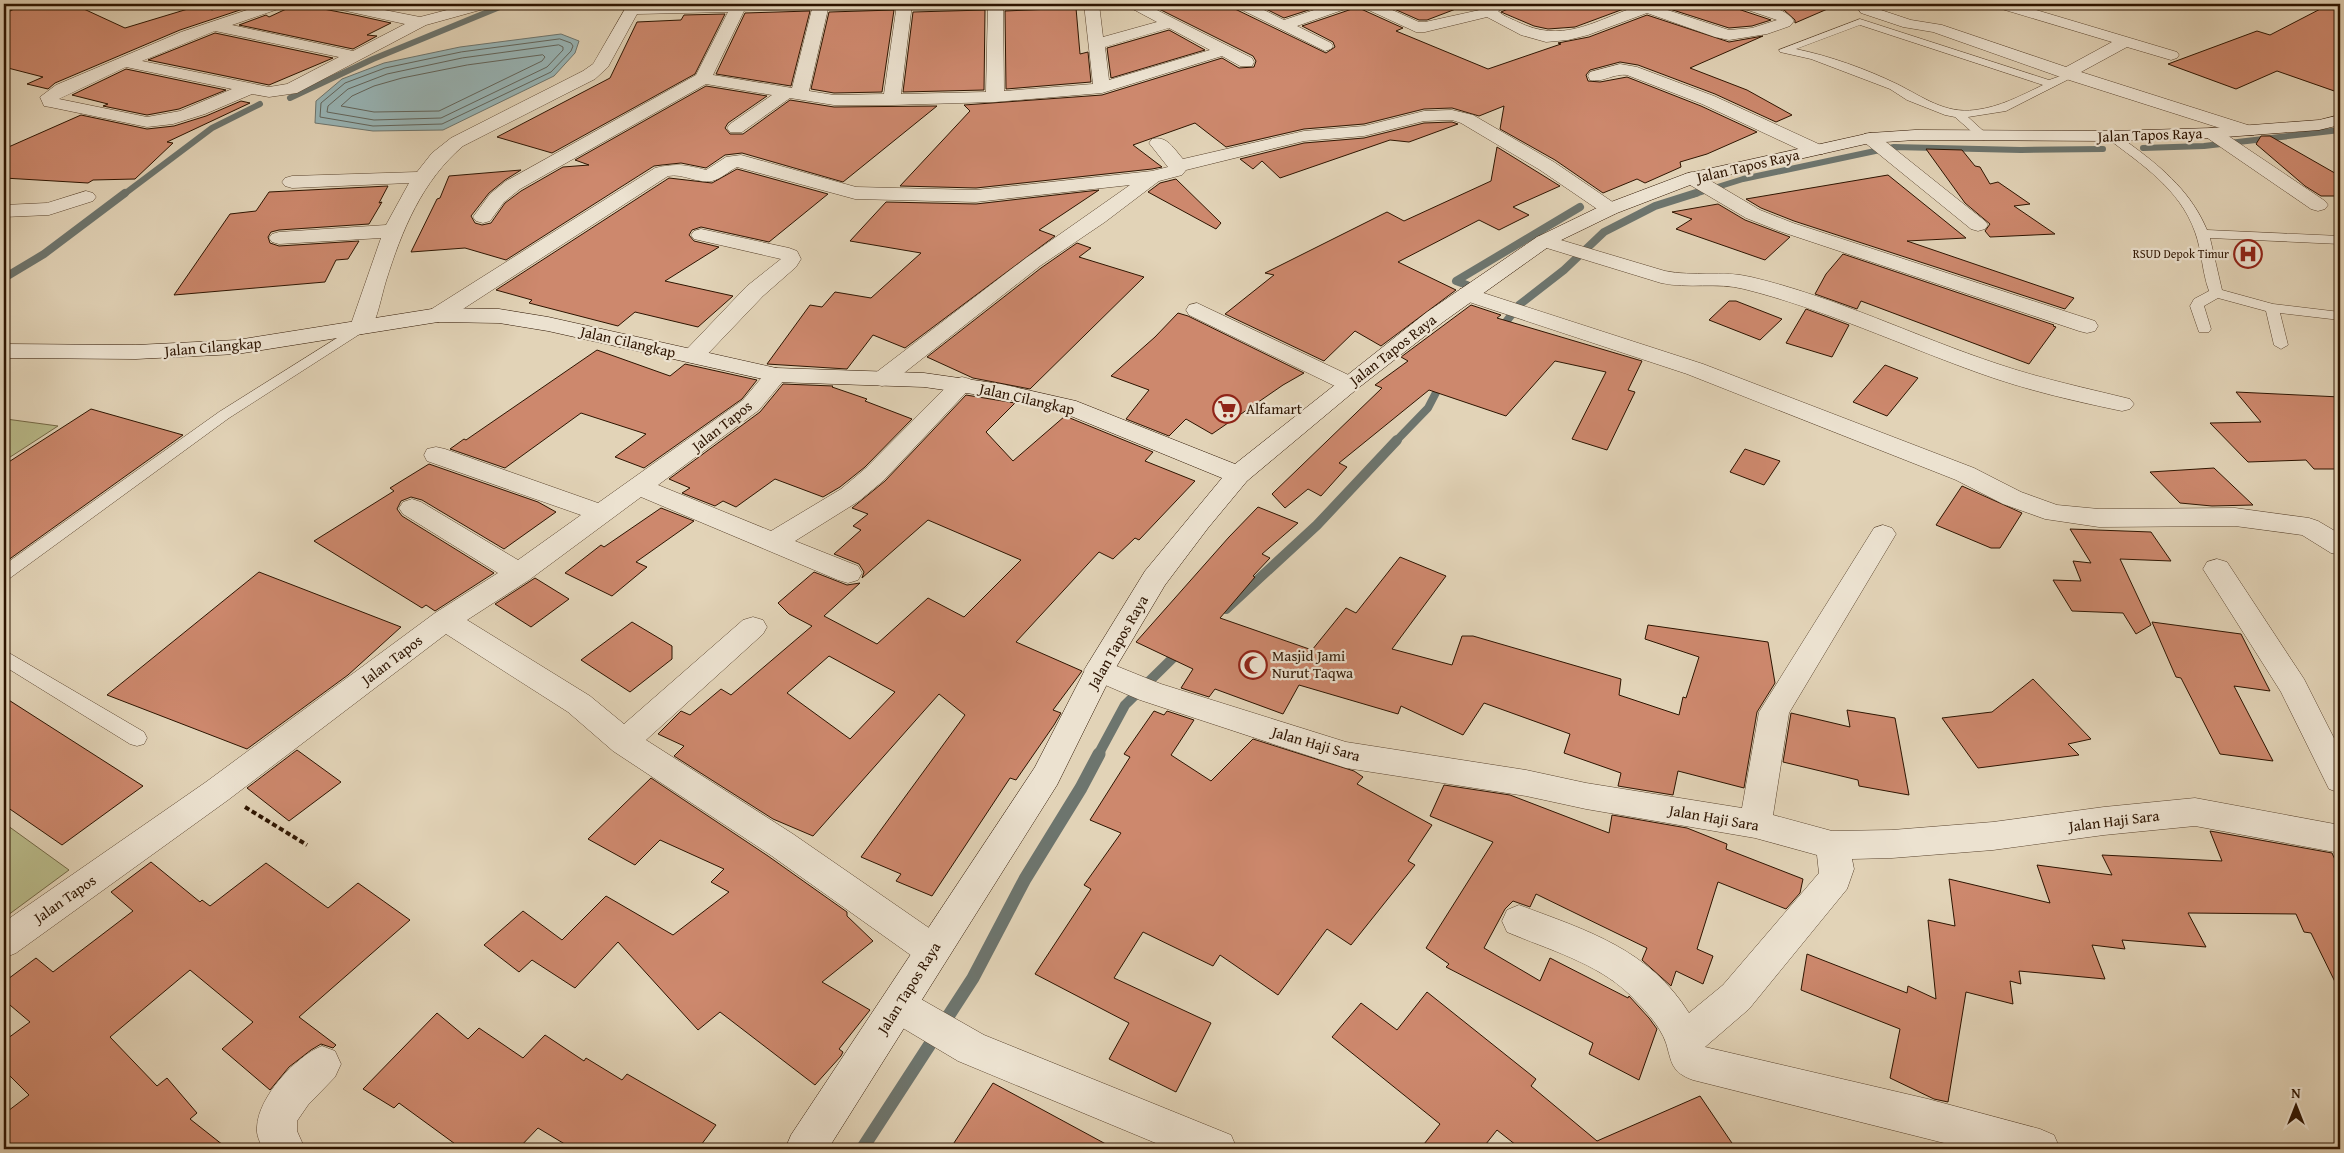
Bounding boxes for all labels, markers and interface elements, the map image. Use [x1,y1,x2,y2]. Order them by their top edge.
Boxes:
street label: Jalan Tapos Raya [2095,122,2203,147]
street label: Jalan Tapos Raya [1693,143,1801,188]
hospital icon: RSUD Depok Timur [2233,239,2263,269]
place label: RSUD Depok Timur [2133,245,2229,262]
street label: Jalan Tapos Raya [1343,309,1440,391]
street label: Jalan Cilangkap [576,320,678,363]
street label: Jalan Cilangkap [162,332,262,361]
street label: Jalan Cilangkap [975,377,1077,420]
supermarket icon: Alfamart [1212,394,1242,424]
street label: Jalan Tapos [685,395,756,457]
place label: Alfamart [1246,398,1303,419]
street label: Jalan Tapos Raya [1081,591,1153,694]
street label: Jalan Tapos [355,630,427,691]
place label: Masjid Jami Nurut Taqwa [1272,645,1353,683]
mosque icon: Masjid Jami Nurut Taqwa [1238,650,1268,680]
street label: Jalan Haji Sara [1268,720,1363,766]
street label: Jalan Haji Sara [1666,799,1761,836]
street label: Jalan Haji Sara [2066,805,2160,837]
street label: Jalan Tapos [28,869,100,929]
street label: Jalan Tapos Raya [871,938,945,1039]
north arrow [2272,1080,2322,1130]
text: N [2291,1083,2301,1103]

